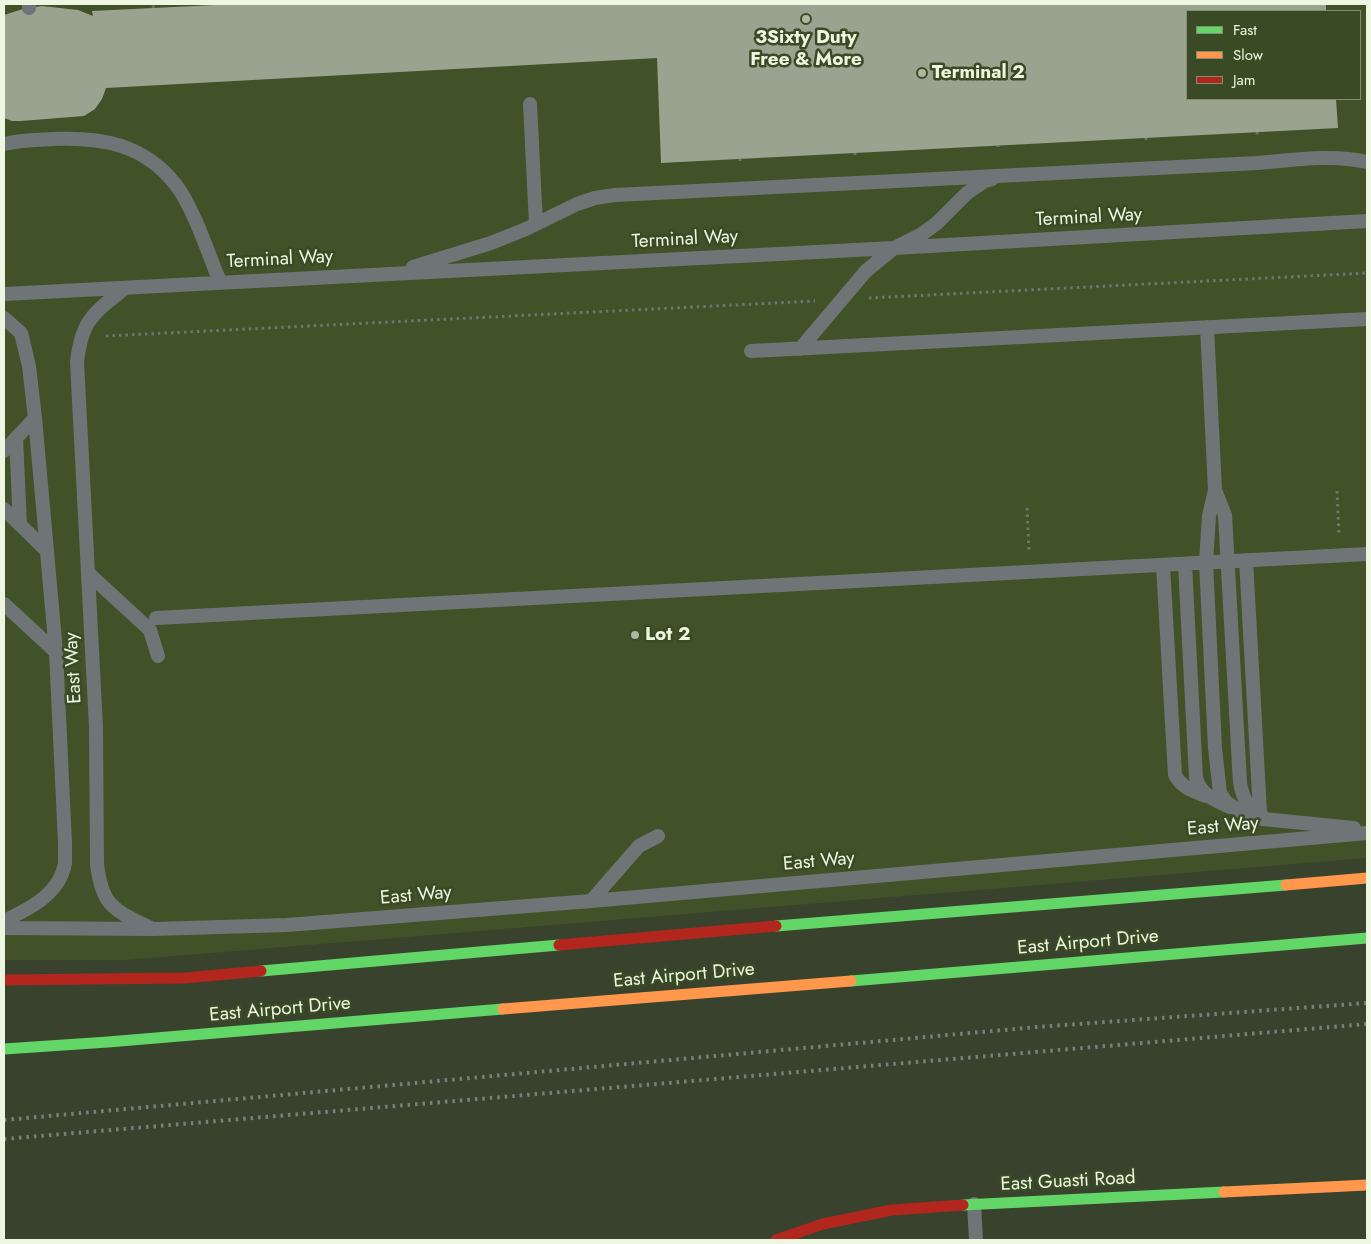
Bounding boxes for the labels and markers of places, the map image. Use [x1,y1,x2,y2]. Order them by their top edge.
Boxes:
marker: 3Sixty Duty Free & More [800,13,812,25]
place label: 3Sixty Duty Free & More [750,27,862,71]
place label: Terminal 2 [932,62,1025,84]
marker: Terminal 2 [916,67,928,79]
place label: Lot 2 [645,624,690,646]
marker: Lot 2 [629,629,641,641]

